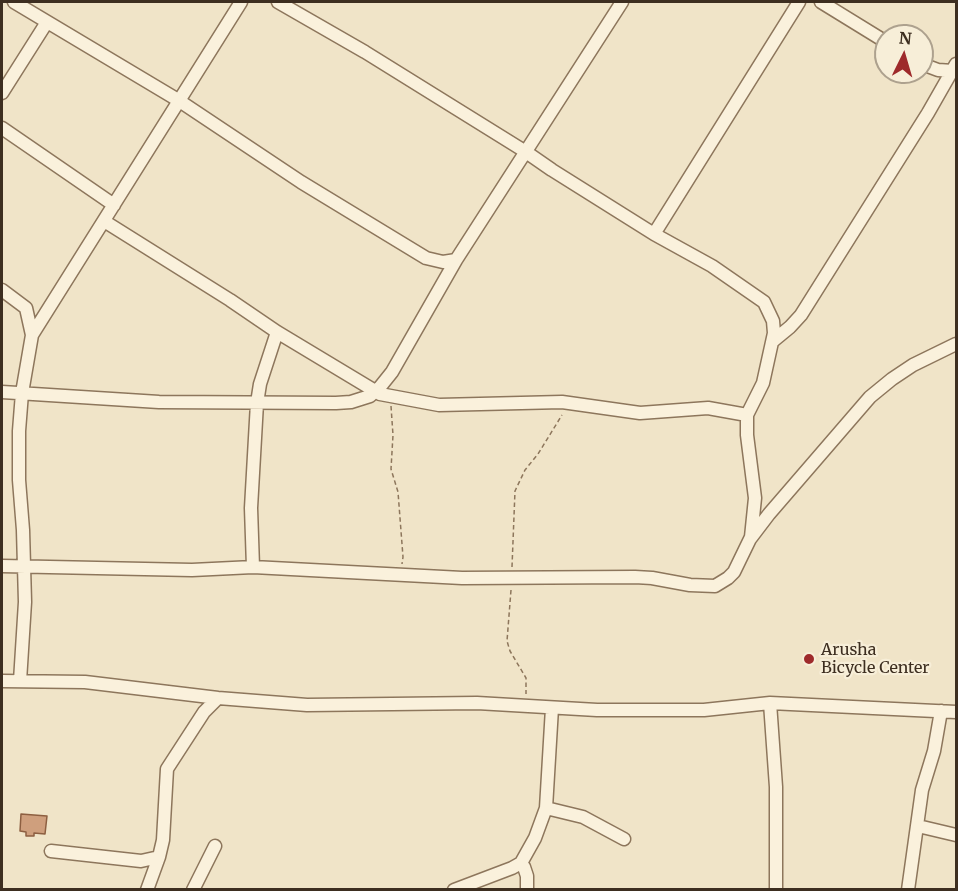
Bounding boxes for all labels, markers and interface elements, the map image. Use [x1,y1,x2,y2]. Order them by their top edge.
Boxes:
north arrow [874,24,934,84]
text: N [898,28,913,49]
place label: Arusha Bicycle Center [821,640,930,678]
marker: Arusha Bicycle Center [802,652,816,666]

